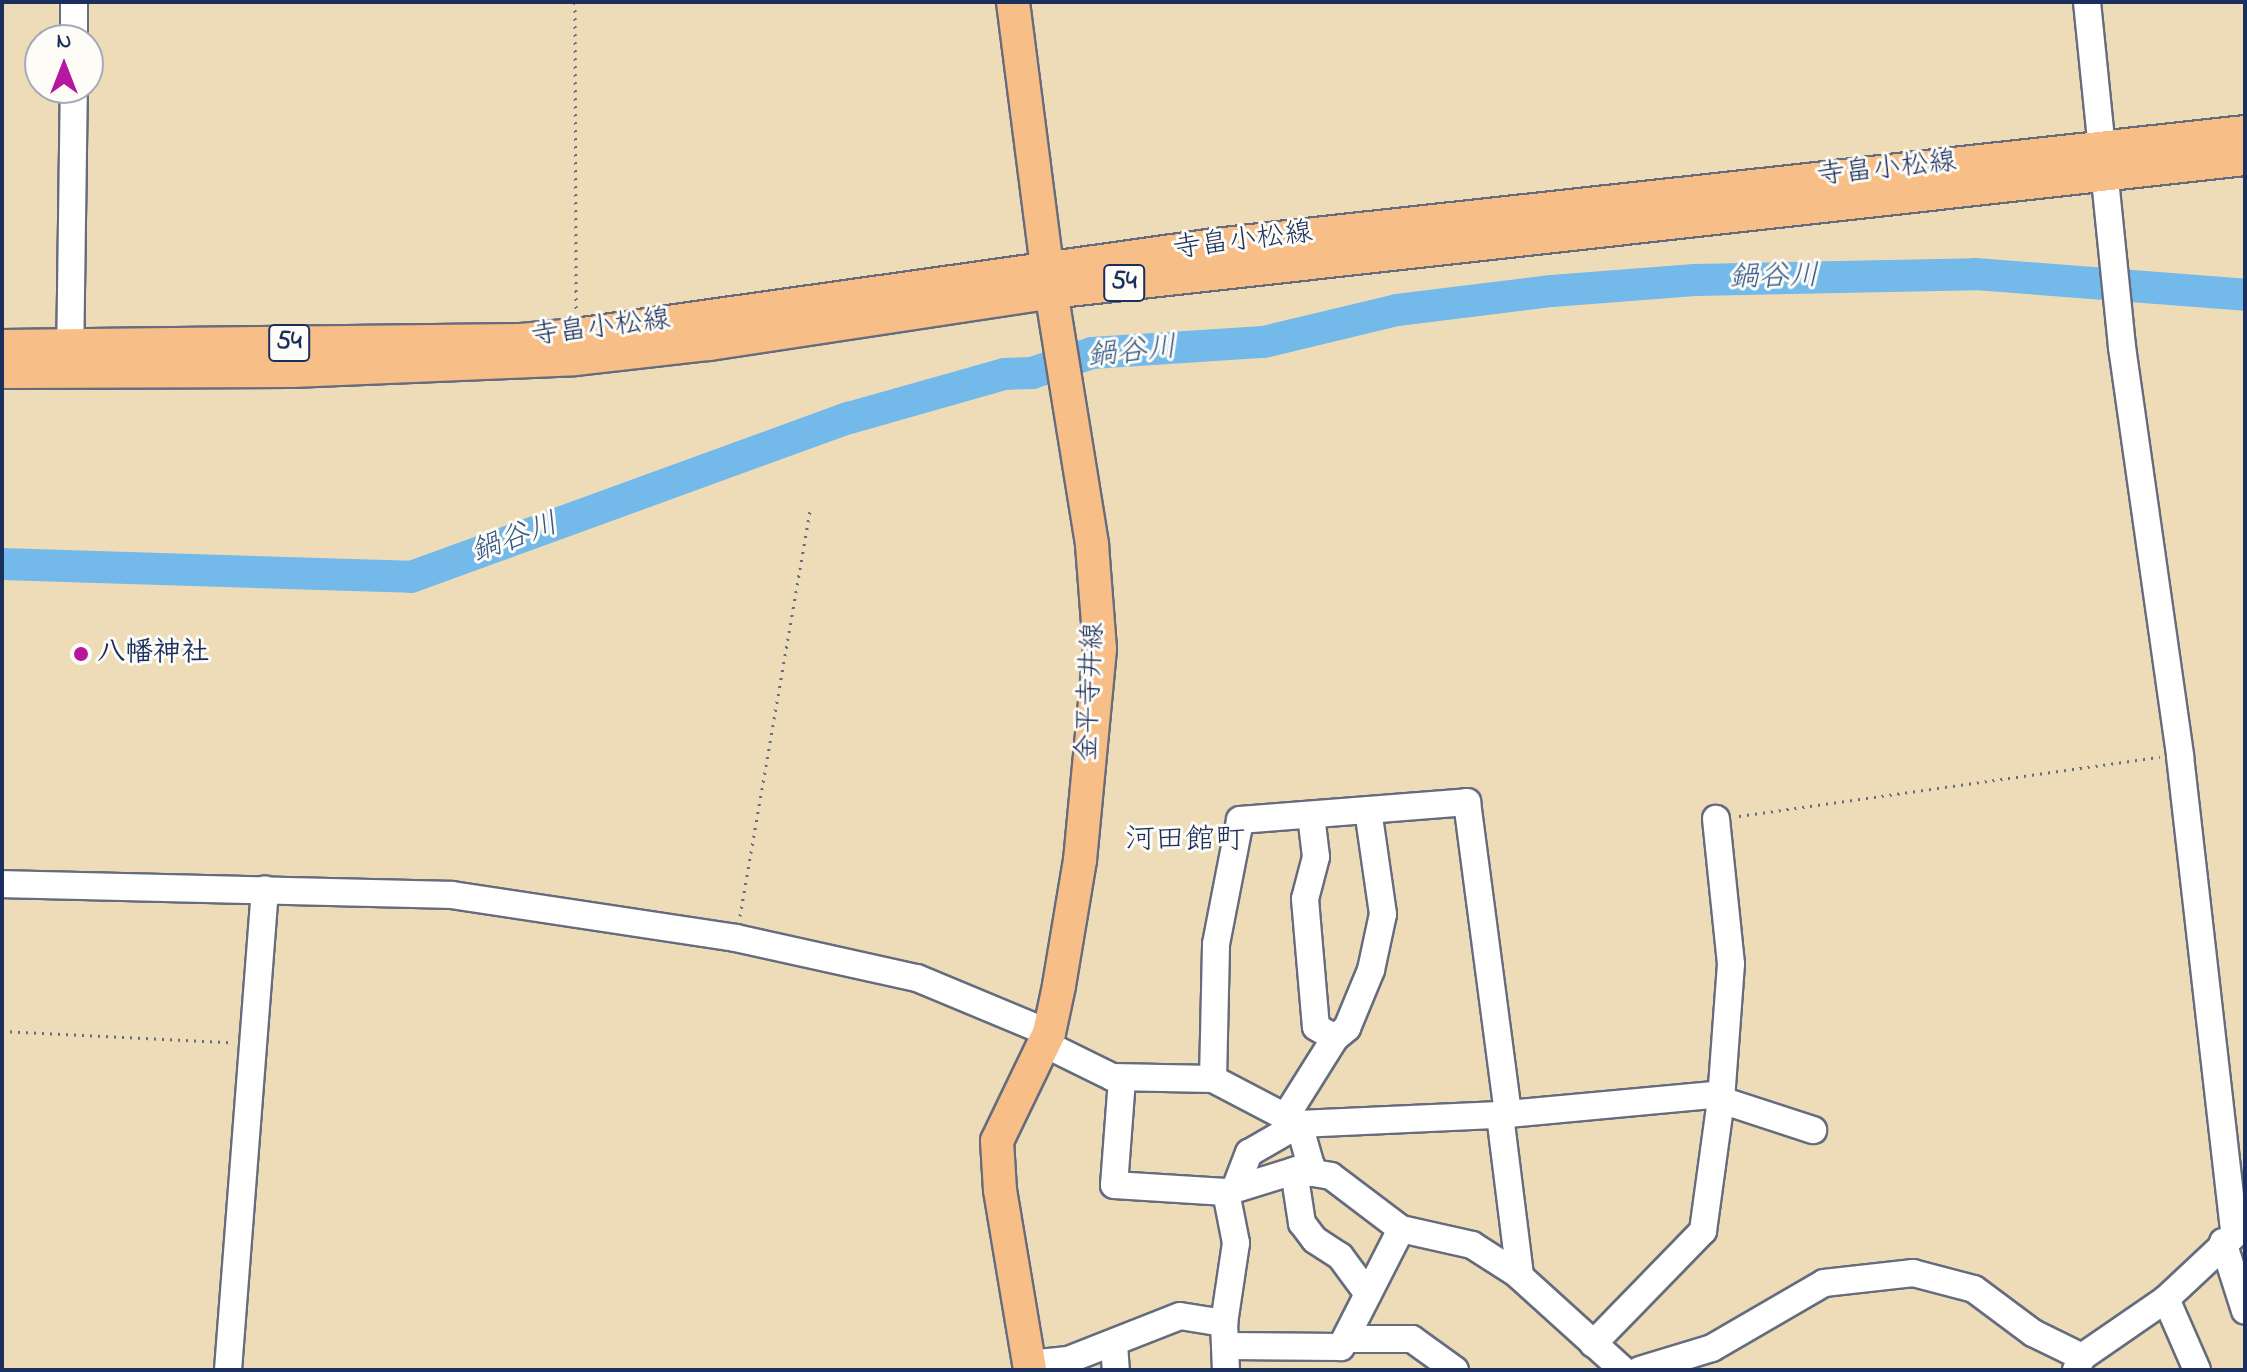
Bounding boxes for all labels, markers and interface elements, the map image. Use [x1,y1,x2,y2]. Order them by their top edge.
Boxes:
north arrow [24,24,104,104]
text: N [57,26,71,58]
street label: 寺畠小松線 [1816,146,1958,194]
street label: 寺畠小松線 [1171,217,1315,267]
water label: 鍋谷川 [1729,259,1819,297]
road number: 54 [1102,261,1146,305]
street label: 寺畠小松線 [529,304,673,354]
road number: 54 [267,321,311,365]
water label: 鍋谷川 [1085,330,1179,376]
water label: 鍋谷川 [467,507,563,571]
street label: 金平寺井線 [1072,621,1112,763]
place label: 八幡神社 [97,637,209,671]
marker: 八幡神社 [72,645,90,663]
district label: 河田館町 [1125,823,1245,859]

